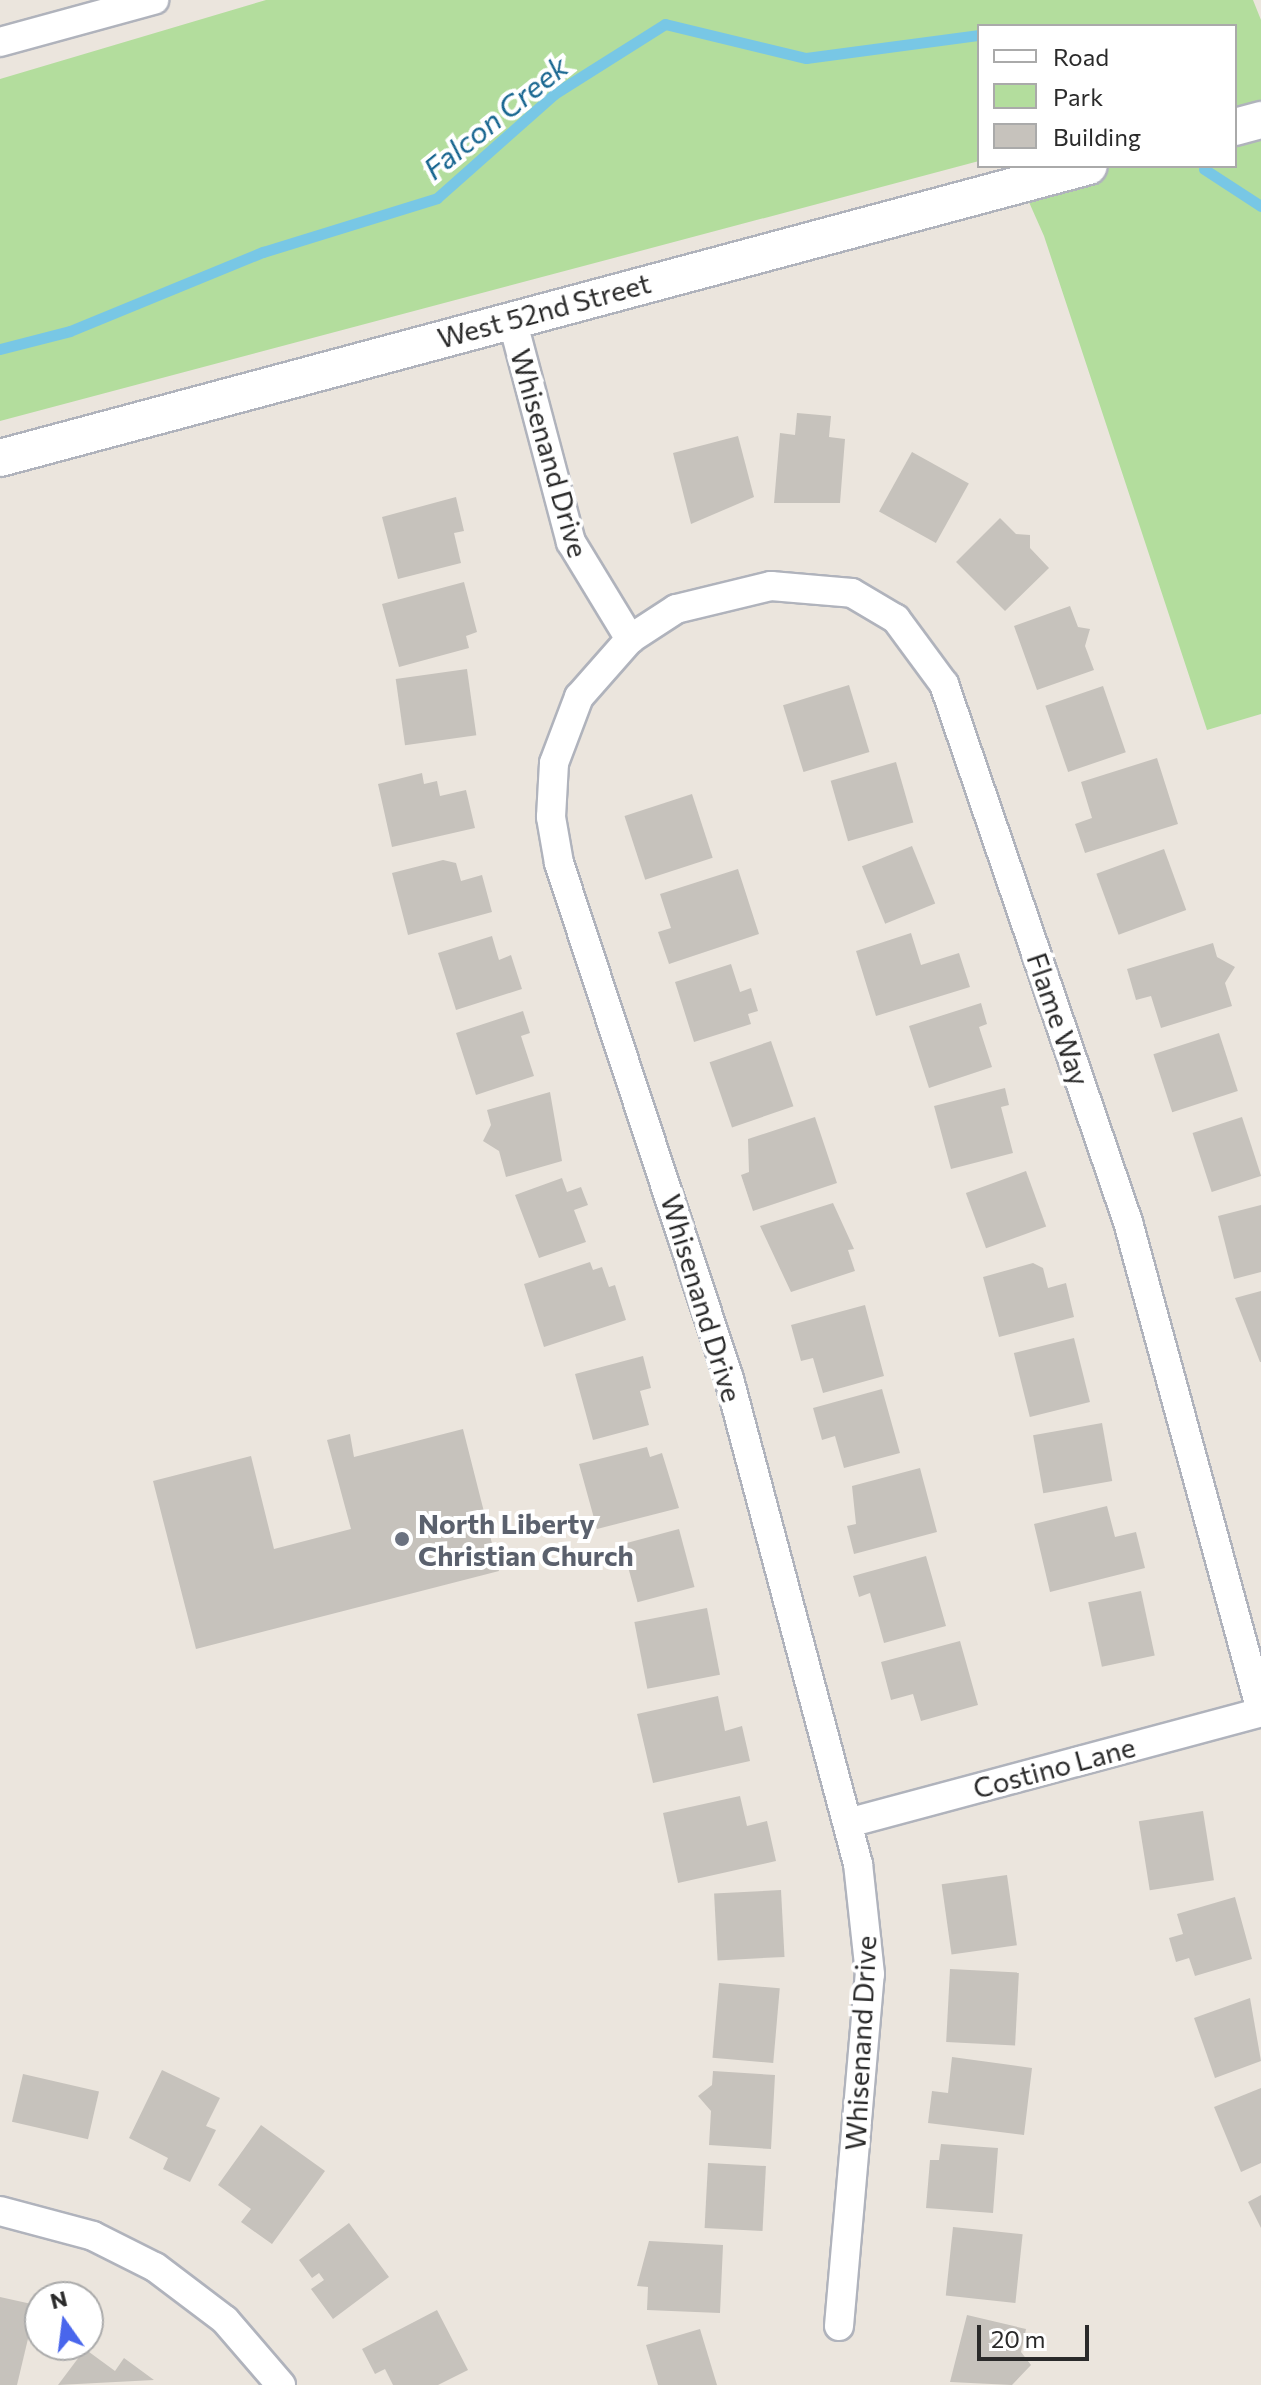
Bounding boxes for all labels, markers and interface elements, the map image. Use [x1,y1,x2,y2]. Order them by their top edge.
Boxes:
legend [977,24,1237,168]
text: Road [1053,42,1109,71]
water label: Falcon Creek [415,48,575,186]
text: Park [1053,82,1103,111]
text: Building [1053,122,1141,151]
street label: West 52nd Street [434,265,654,355]
street label: Whisenand Drive [504,345,596,561]
street label: Flame Way [1021,948,1097,1090]
street label: Whisenand Drive [654,1190,750,1406]
place label: North Liberty Christian Church [418,1506,634,1572]
marker: North Liberty Christian Church [393,1530,411,1548]
street label: Costino Lane [969,1729,1139,1805]
street label: Whisenand Drive [838,1935,882,2151]
north arrow [24,2281,104,2361]
text: N [47,2284,70,2314]
scale bar [981,2309,1093,2359]
text: 20 m [991,2324,1045,2353]

